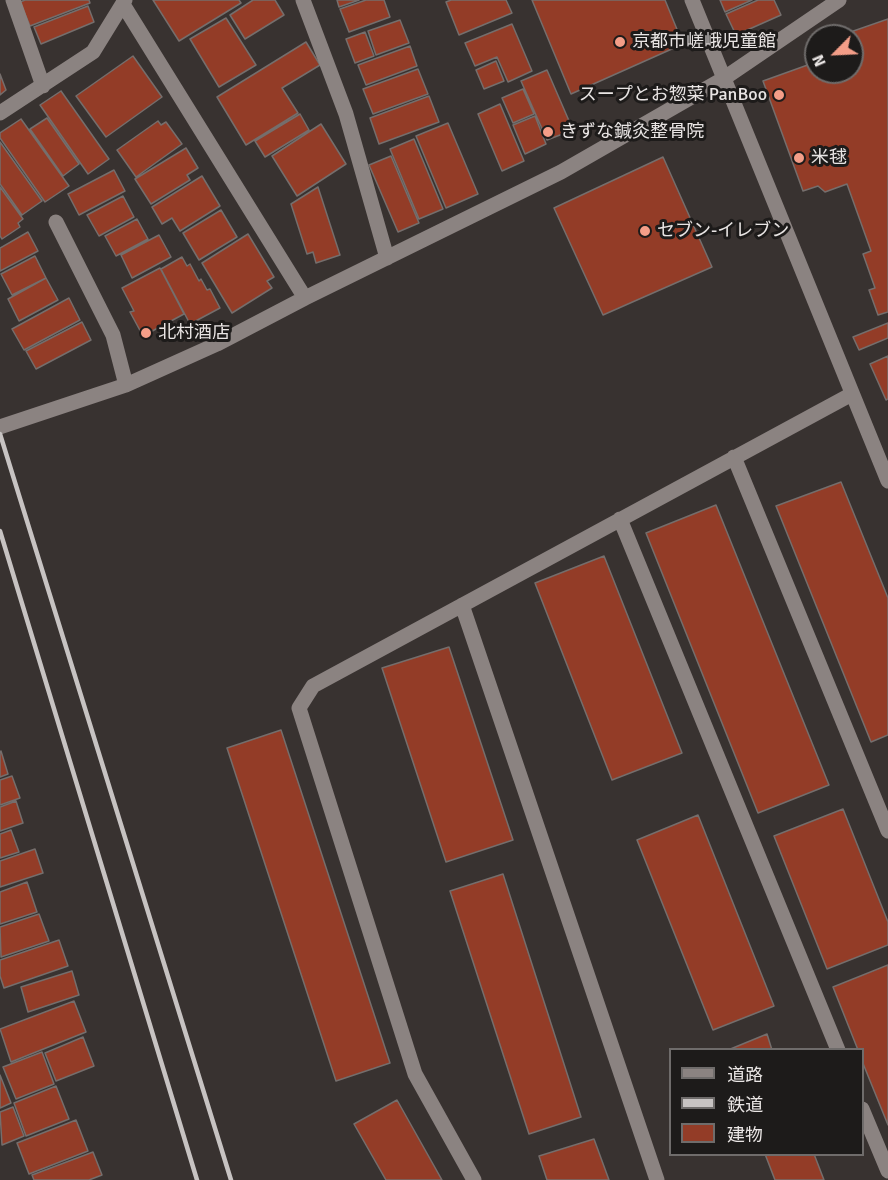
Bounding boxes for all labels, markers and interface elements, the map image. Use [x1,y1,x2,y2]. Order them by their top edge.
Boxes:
north arrow [804,24,864,84]
place label: 京都市嵯峨児童館 [632,31,776,53]
marker: 京都市嵯峨児童館 [613,35,627,49]
text: N [808,51,831,70]
place label: スープとお惣菜 PanBoo [579,84,767,106]
marker: スープとお惣菜 PanBoo [772,88,786,102]
place label: きずな鍼灸整骨院 [560,121,704,143]
marker: きずな鍼灸整骨院 [541,125,555,139]
place label: 米毬 [811,147,847,169]
marker: 米毬 [792,151,806,165]
place label: セブン-イレブン [657,220,789,242]
marker: セブン-イレブン [638,224,652,238]
place label: 北村酒店 [158,322,230,344]
marker: 北村酒店 [139,326,153,340]
legend [669,1048,864,1156]
text: 道路 [727,1064,763,1086]
text: 鉄道 [727,1094,763,1116]
text: 建物 [727,1124,763,1146]

